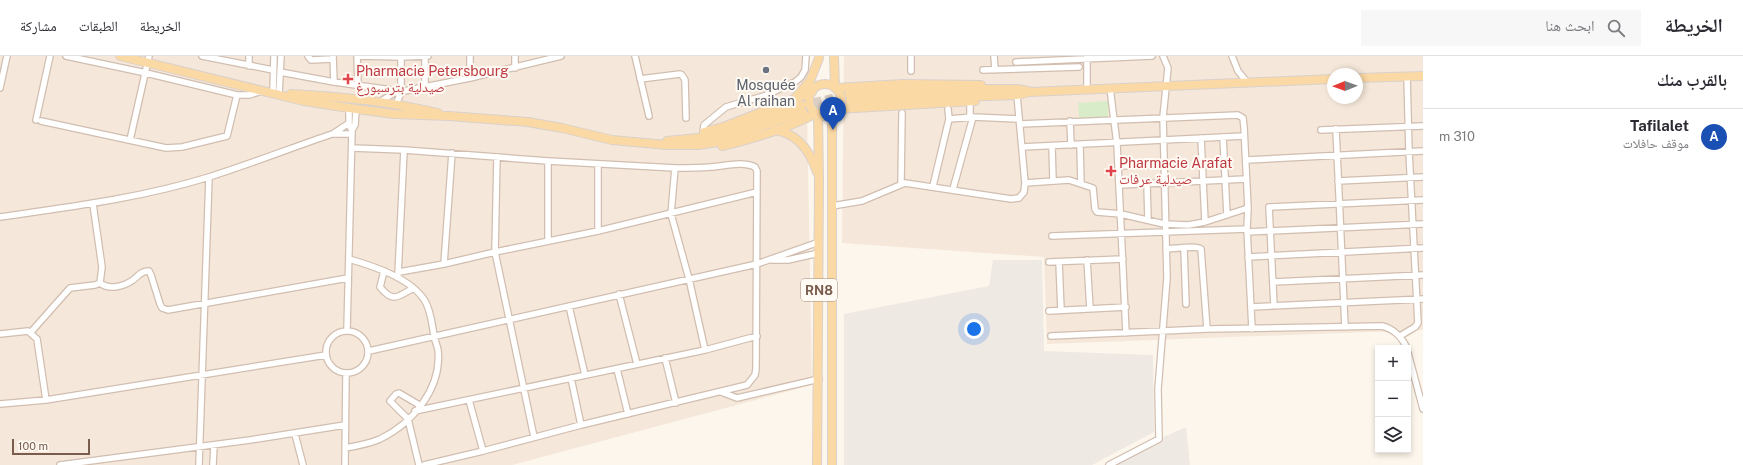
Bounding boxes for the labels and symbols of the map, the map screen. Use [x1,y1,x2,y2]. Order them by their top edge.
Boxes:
place label: Pharmacie Petersbourg صيدلية بترسبورغ [356,63,509,97]
marker: Mosquée Al raihan [761,65,771,75]
north arrow [1327,68,1363,104]
marker: Pharmacie Petersbourg صيدلية بترسبورغ [343,74,353,84]
place label: Mosquée Al raihan [736,77,796,109]
pin: A [820,97,846,130]
place label: Pharmacie Arafat صيدلية عرفات [1119,155,1232,188]
marker: Pharmacie Arafat صيدلية عرفات [1106,166,1116,176]
road number: RN8 [801,279,837,301]
your location [964,319,984,339]
scale bar [12,437,90,456]

